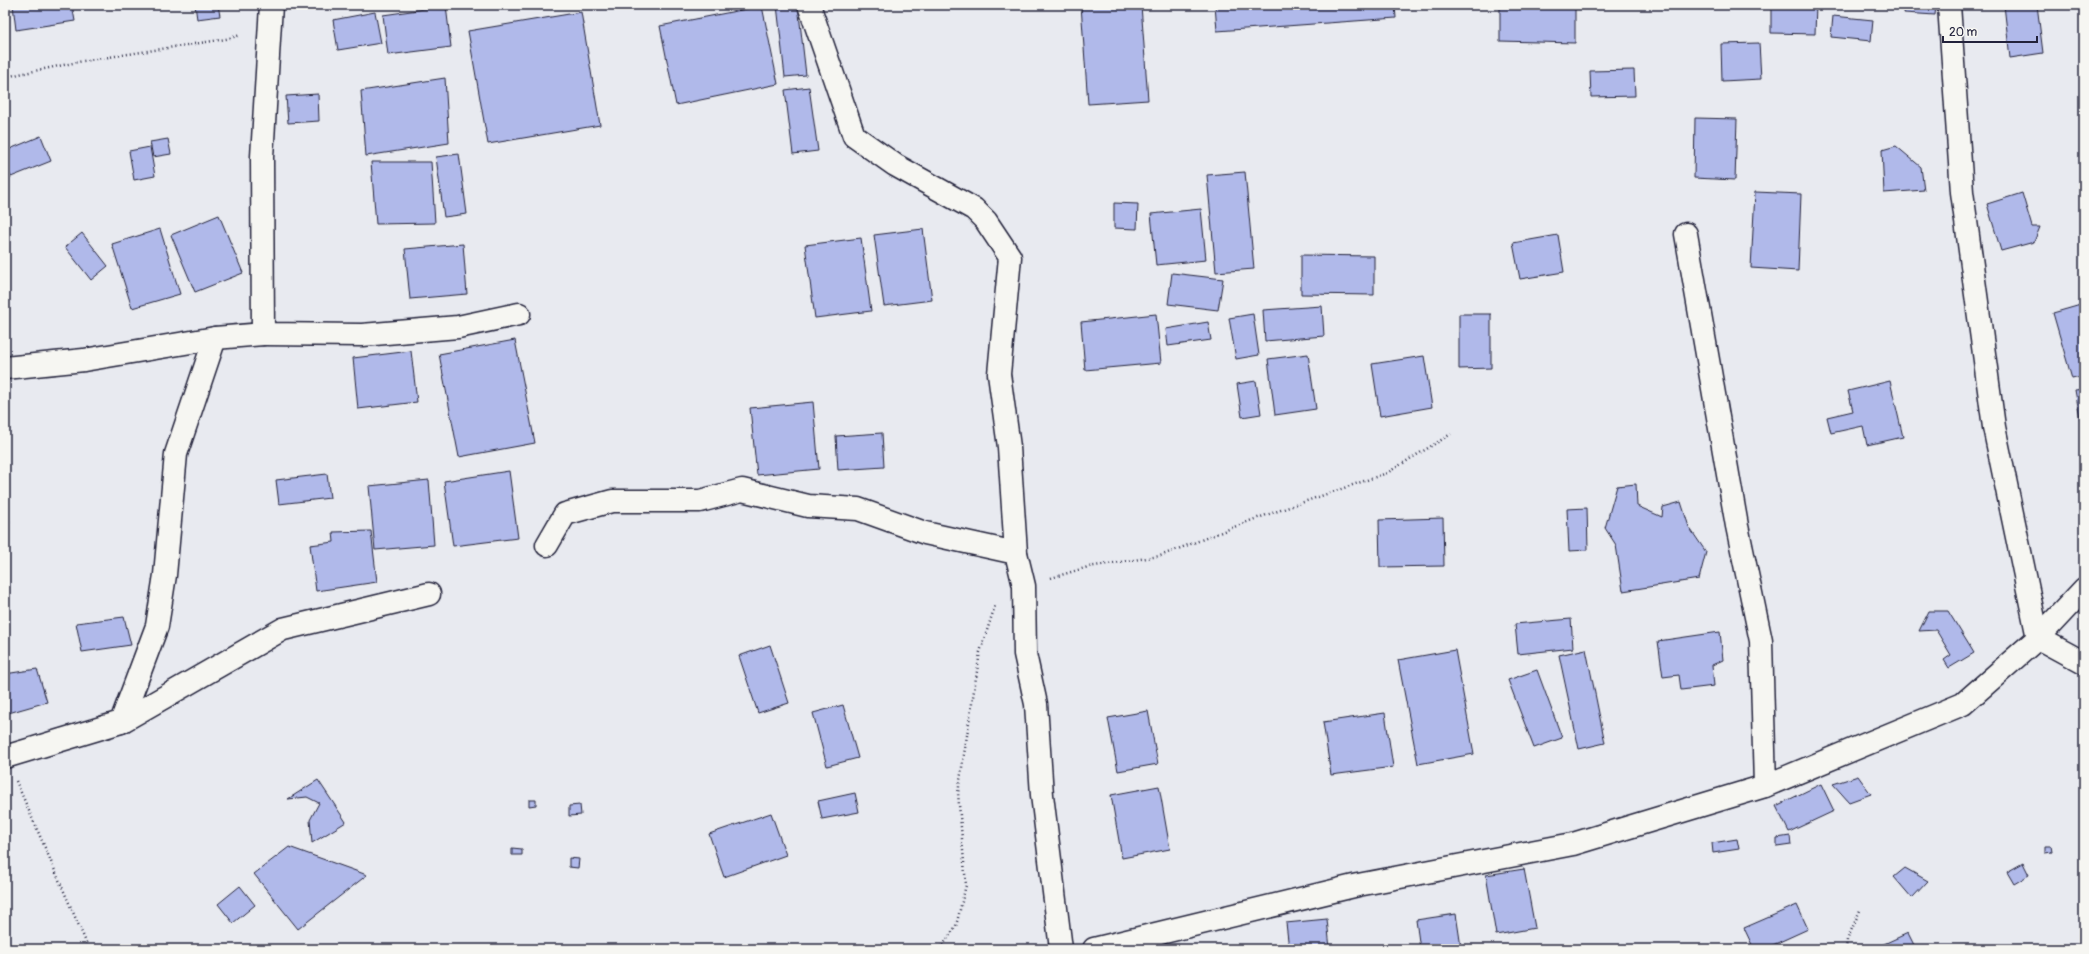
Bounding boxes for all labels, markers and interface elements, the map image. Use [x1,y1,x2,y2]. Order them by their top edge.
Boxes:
scale bar [1943,18,2037,44]
text: 20 m [1949,25,1978,40]

